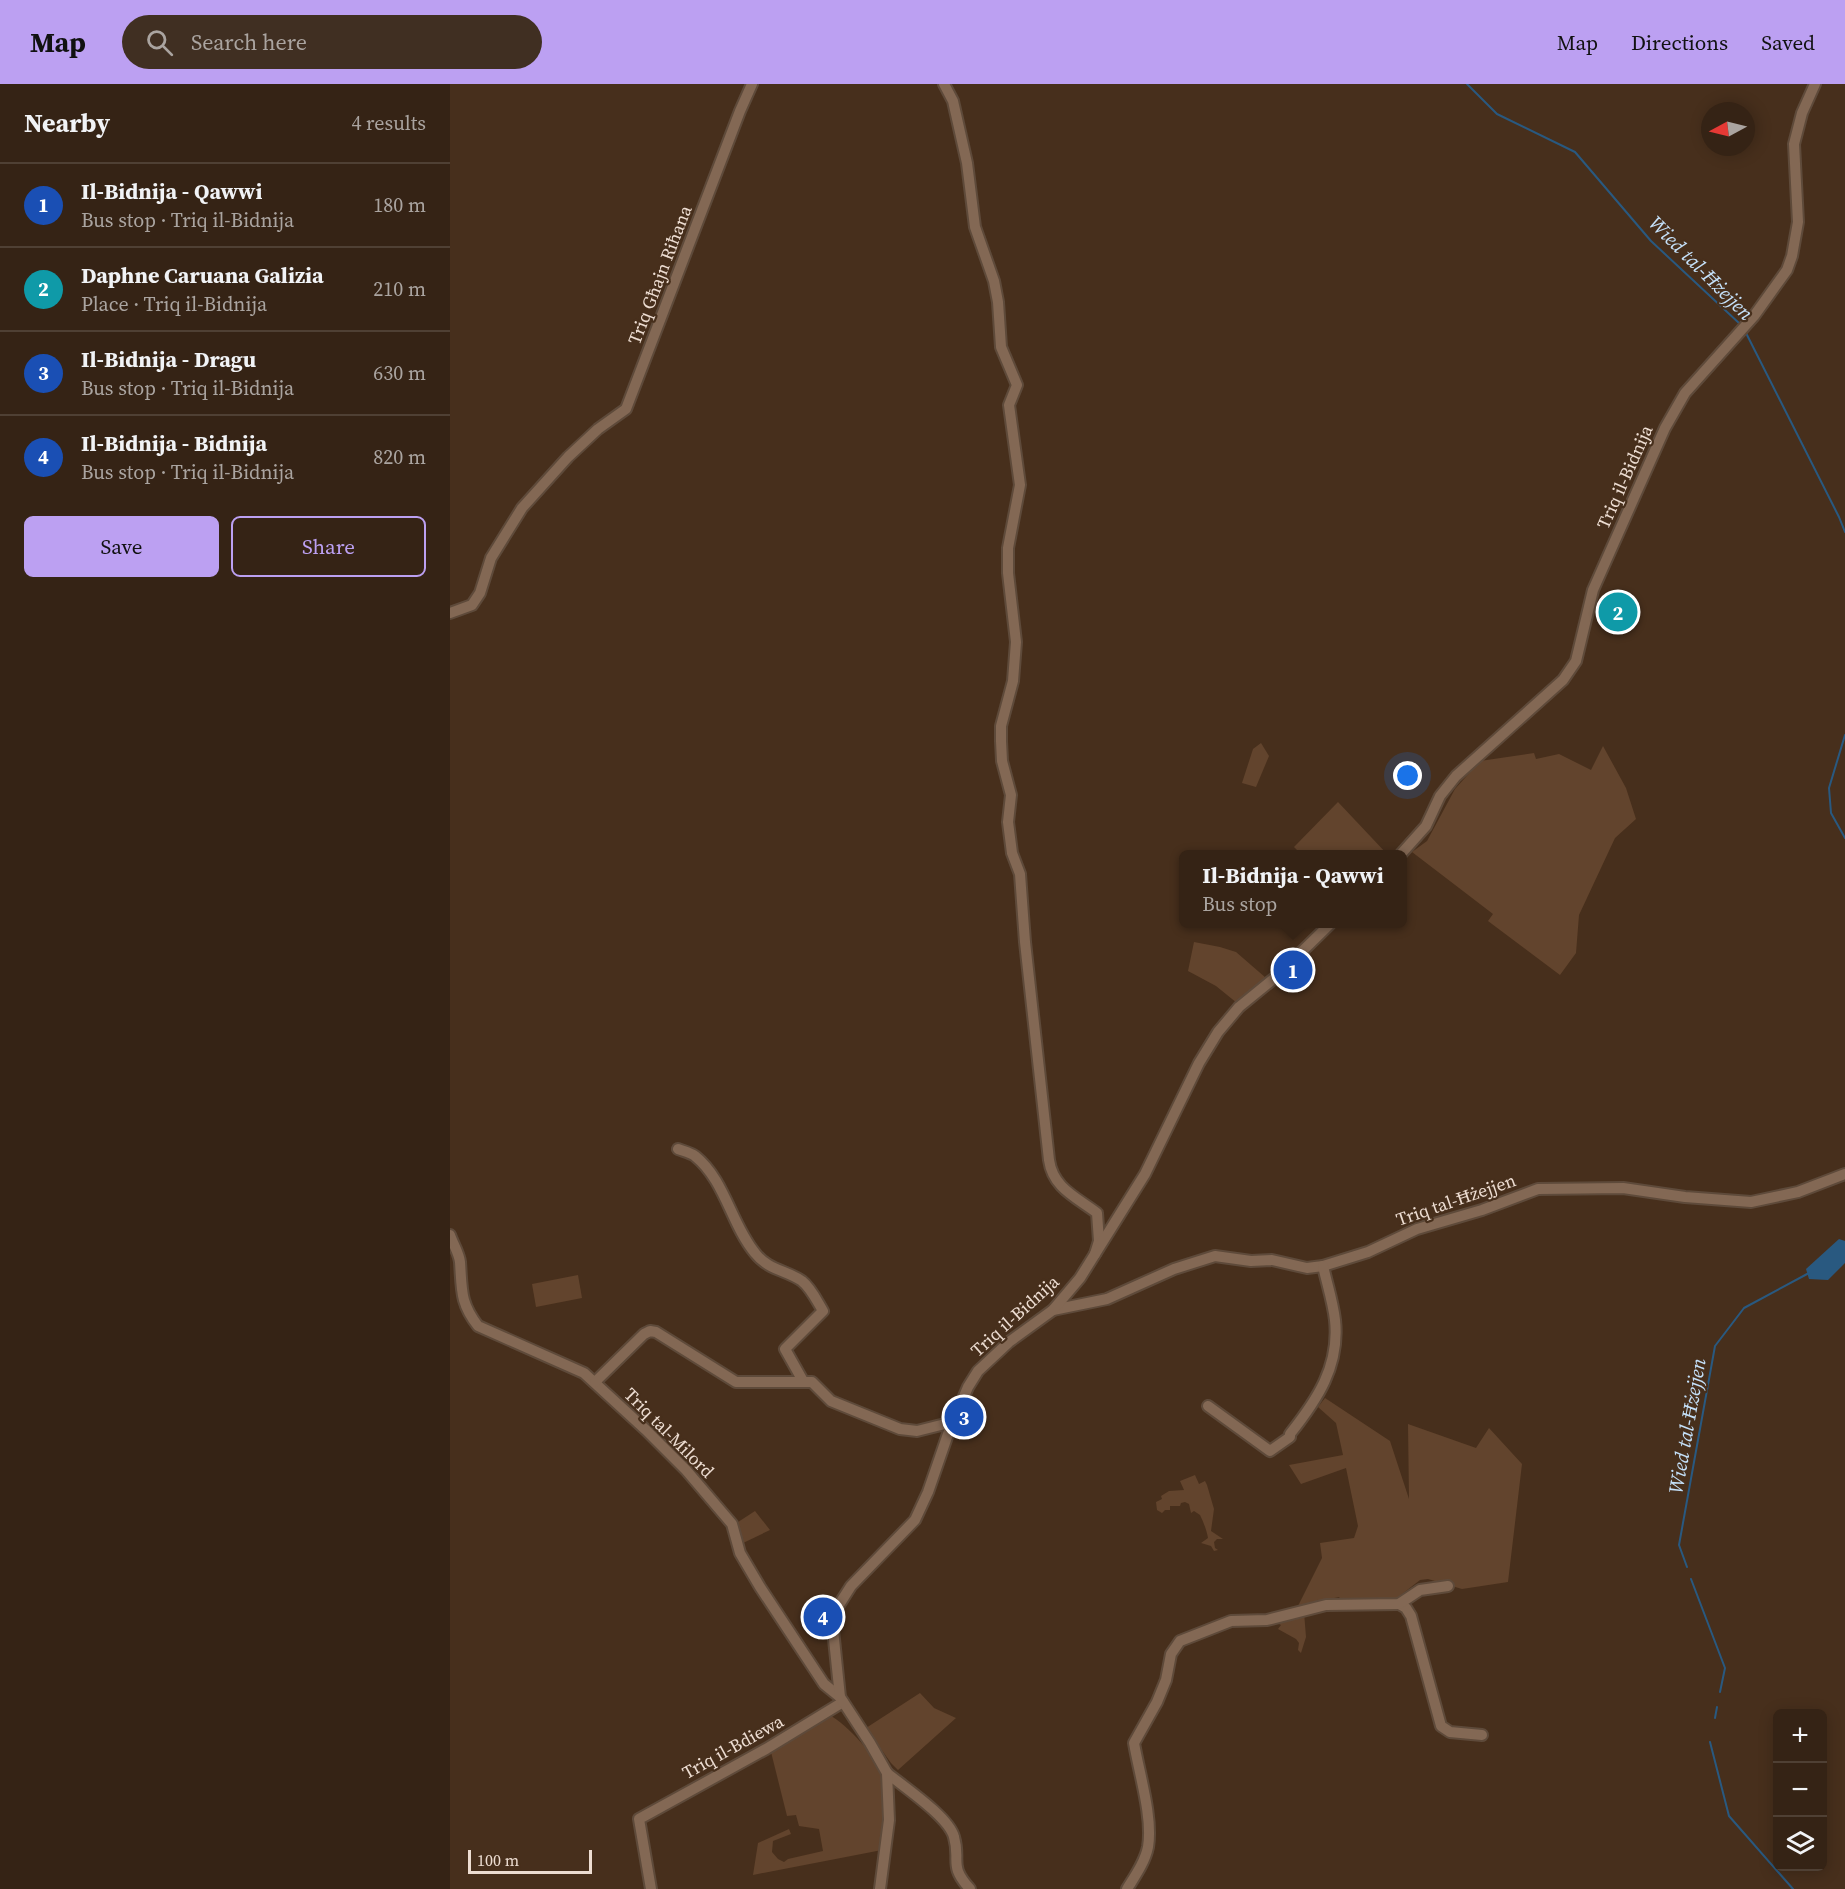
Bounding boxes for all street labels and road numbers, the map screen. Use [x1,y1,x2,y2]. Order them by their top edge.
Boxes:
street label: Triq Għajn Riħana [622,201,698,348]
street label: Triq il-Bidnija [1591,420,1659,533]
street label: Triq tal-Ħżejjen [1393,1167,1519,1232]
street label: Triq il-Bidnija [965,1269,1065,1362]
street label: Triq tal-Milord [619,1382,720,1483]
street label: Triq il-Bdiewa [678,1708,789,1785]

